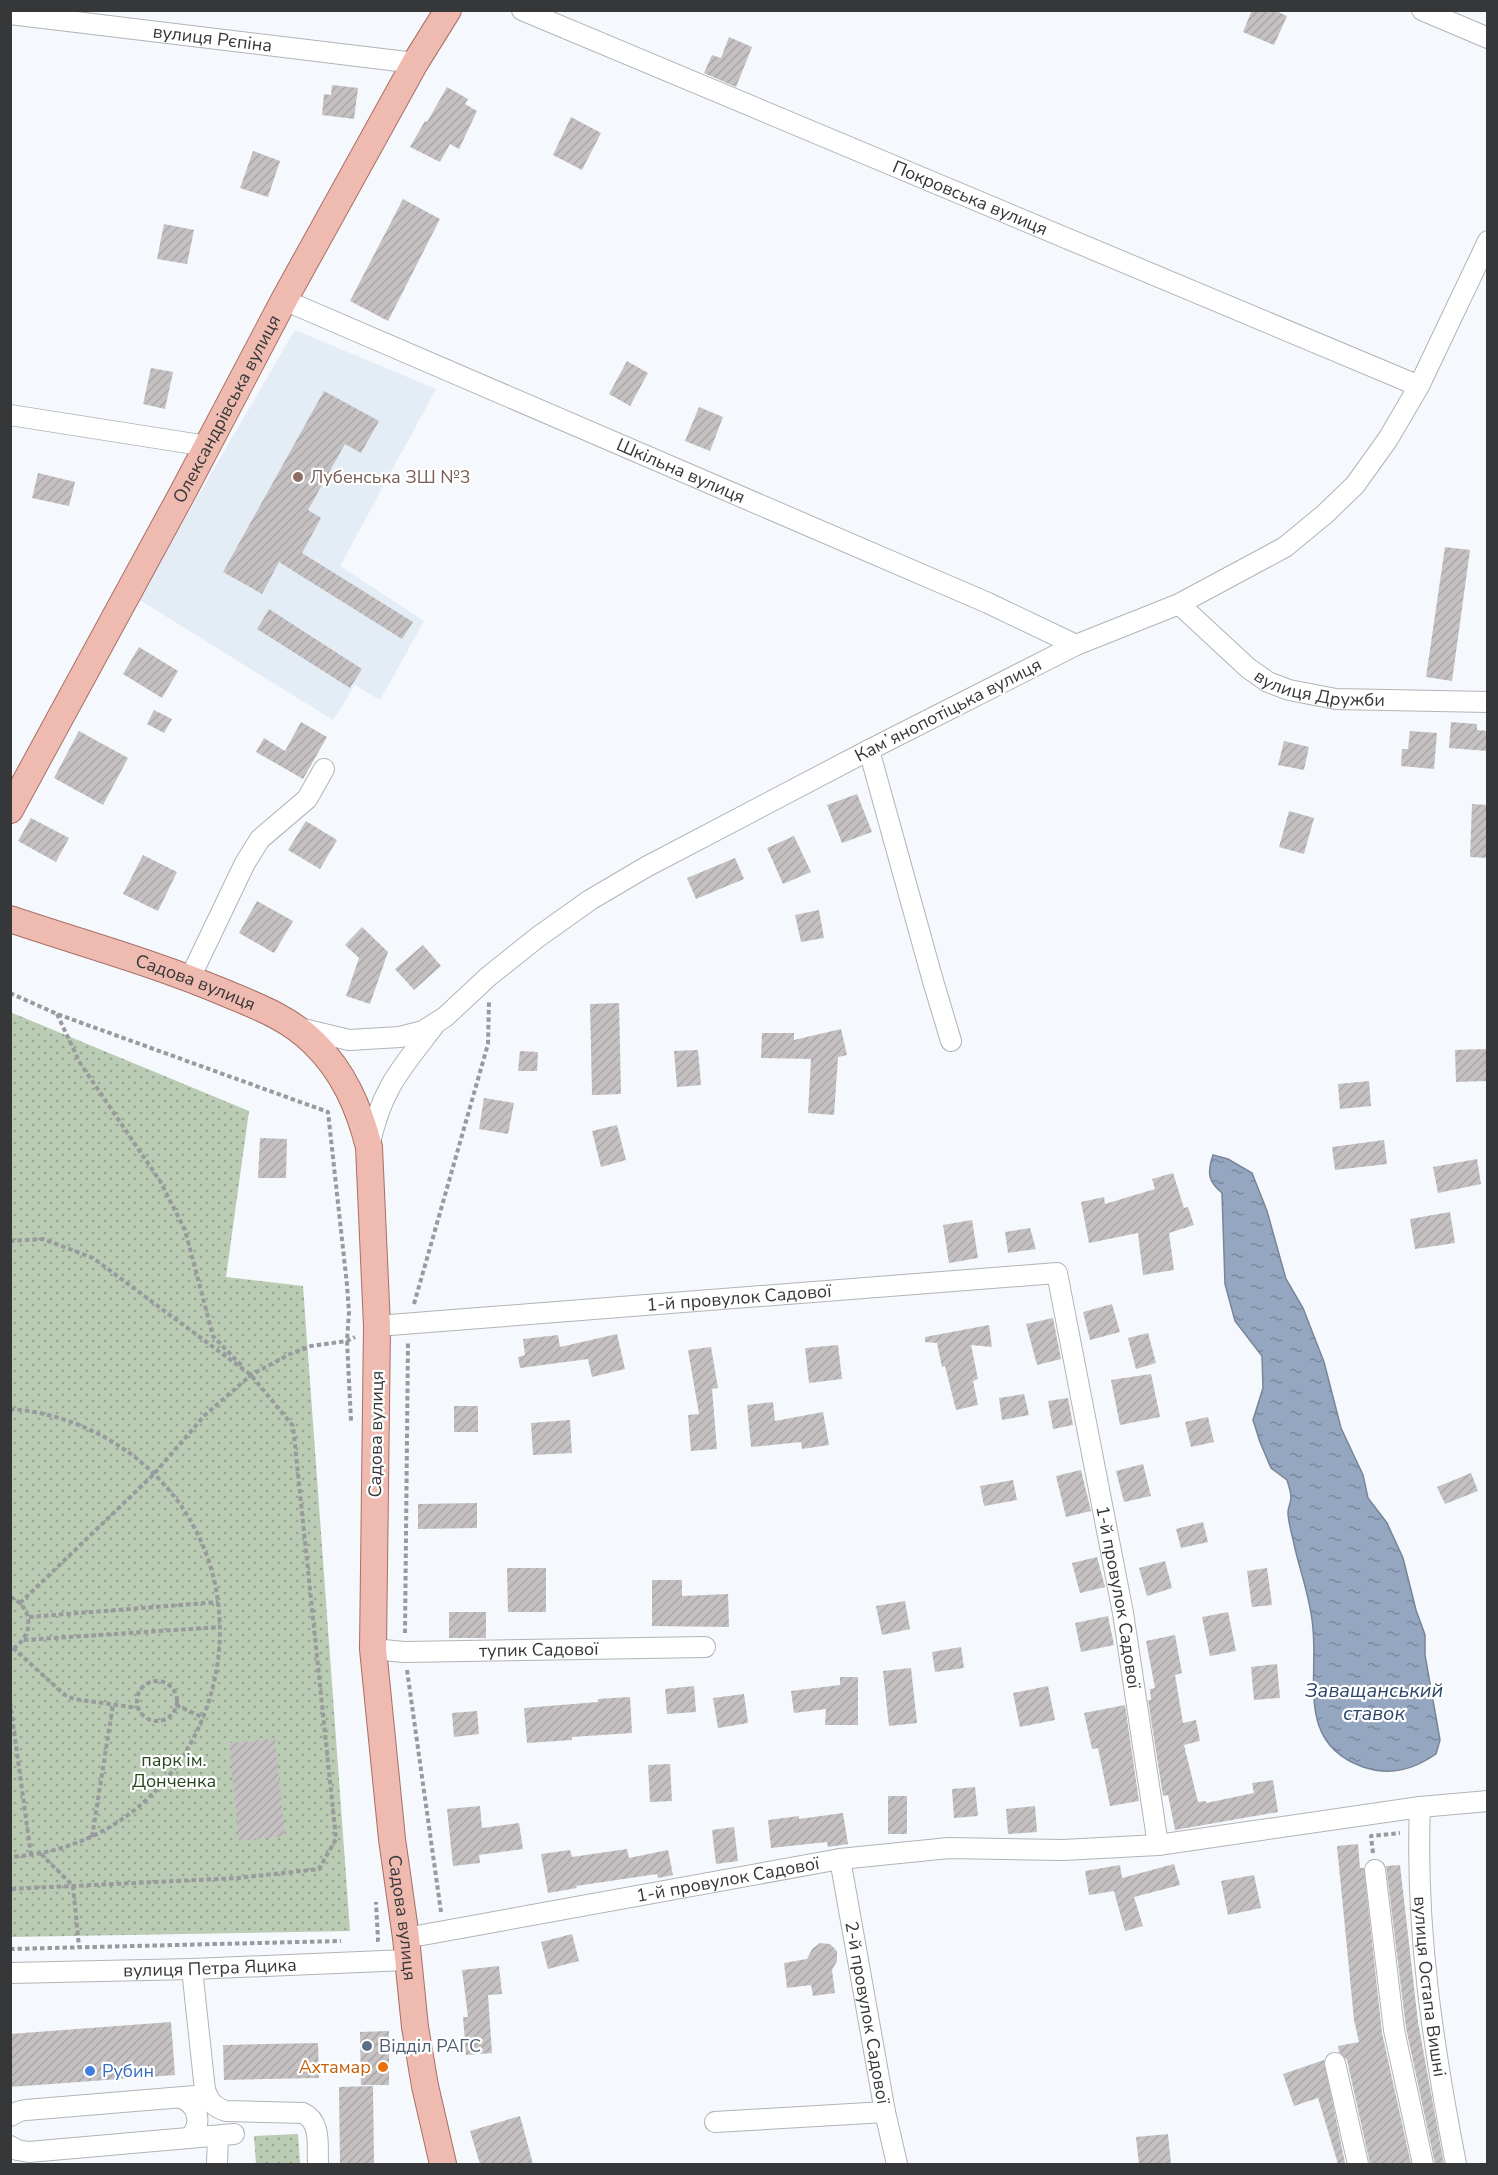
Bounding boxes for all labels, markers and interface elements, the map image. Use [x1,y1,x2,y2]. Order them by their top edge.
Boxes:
street label: вулиця Рєпіна [152,19,273,58]
street label: Покровська вулиця [889,155,1051,241]
street label: Олександрівська вулиця [167,310,286,507]
street label: Шкільна вулиця [613,433,749,509]
place label: Лубенська ЗШ №3 [310,465,471,489]
marker: Лубенська ЗШ №3 [291,470,305,484]
street label: Камʼянопотіцька вулиця [850,652,1046,768]
street label: вулиця Дружби [1249,664,1385,712]
street label: Садова вулиця [132,948,259,1016]
street label: 1-й провулок Садової [646,1279,833,1317]
street label: Садова вулиця [363,1370,389,1498]
street label: 1-й провулок Садової [1090,1504,1146,1691]
street label: тупик Садової [479,1637,599,1663]
water label: Заващанський ставок [1305,1677,1443,1727]
park label: парк ім. Донченка [132,1748,216,1793]
street label: 1-й провулок Садової [634,1851,822,1908]
street label: Садова вулиця [382,1853,422,1982]
street label: вулиця Остапа Вишні [1408,1896,1452,2079]
street label: 2-й провулок Садової [839,1919,895,2107]
street label: вулиця Петра Яцика [123,1953,297,1983]
place label: Відділ РАГС [379,2034,481,2058]
marker: Відділ РАГС [360,2039,374,2053]
place label: Ахтамар [299,2055,371,2079]
place label: Рубин [102,2059,154,2083]
marker: Ахтамар [376,2060,390,2074]
marker: Рубин [83,2064,97,2078]

